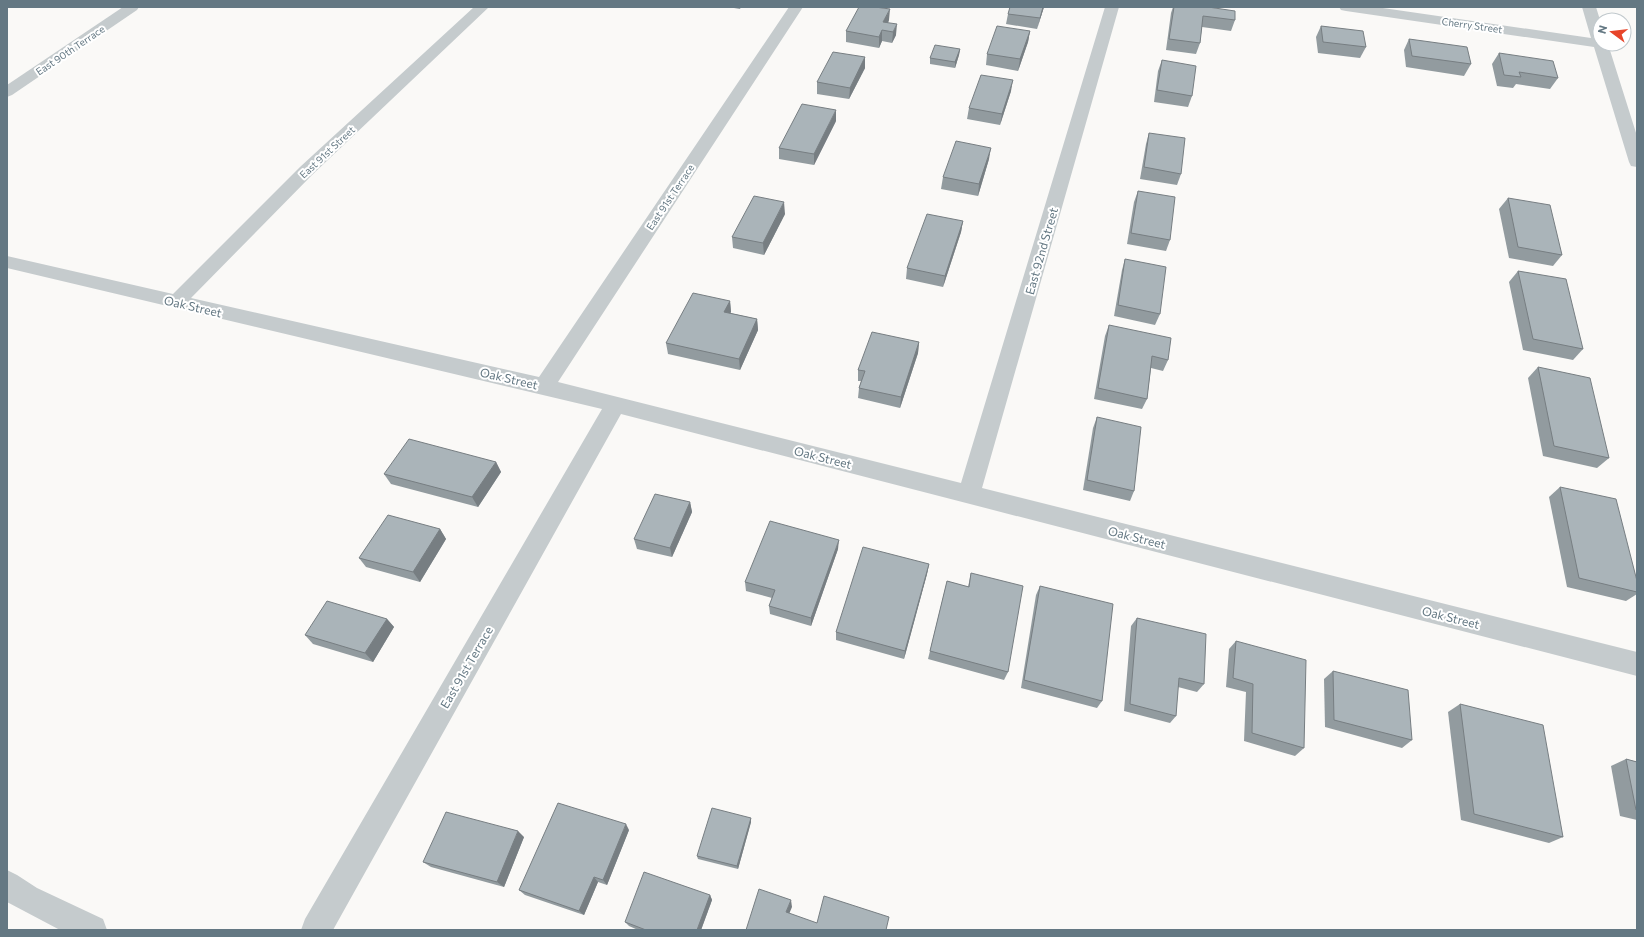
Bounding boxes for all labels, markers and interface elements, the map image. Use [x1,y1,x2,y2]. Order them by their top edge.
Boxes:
north arrow [1592,12,1632,52]
street label: Cherry Street [1441,15,1503,35]
street label: East 90th Terrace [33,23,107,77]
text: N [1595,24,1609,35]
street label: East 91st Street [297,123,357,181]
street label: East 91st Terrace [644,162,696,232]
street label: East 92nd Street [1022,206,1060,296]
street label: Oak Street [163,293,223,319]
street label: Oak Street [479,365,539,391]
street label: Oak Street [793,443,853,471]
street label: Oak Street [1107,523,1167,551]
street label: Oak Street [1421,603,1481,631]
street label: East 91st Terrace [437,624,495,710]

